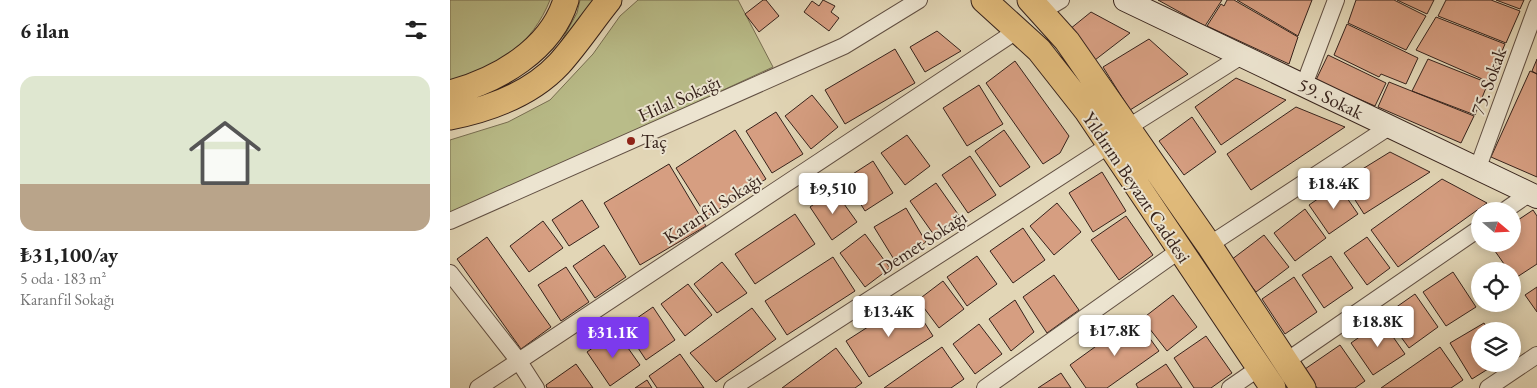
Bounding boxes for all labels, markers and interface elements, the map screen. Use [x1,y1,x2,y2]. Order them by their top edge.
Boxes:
icon: filters [402,16,430,44]
text: 6 ilan [20,17,69,44]
street label: 75. Sokak [1465,43,1513,118]
street label: Hilal Sokağı [634,69,725,128]
street label: 59. Sokak [1294,72,1369,125]
street label: Yıldırım Beyazıt Caddesi [1077,107,1197,268]
icon: home [180,108,270,198]
place label: Taç [641,129,667,154]
marker: Taç [625,135,637,147]
street label: Karanfil Sokağı [658,167,766,249]
pin: ₺18.4K [1293,168,1375,210]
pin: ₺9,510 [792,172,874,215]
text: ₺18.4K [1309,173,1359,194]
text: ₺9,510 [810,178,856,199]
north arrow [1471,202,1521,252]
map controls [1471,202,1521,372]
street label: Demet Sokağı [873,204,972,280]
text: ₺31,100/ay [20,241,118,268]
button: locate [1471,262,1521,312]
text: 5 oda · 183 m² [20,268,106,289]
text: Karanfil Sokağı [20,289,115,310]
pin: ₺13.4K [848,296,930,338]
text: ₺13.4K [864,301,914,322]
pin: ₺18.8K [1337,306,1419,348]
text: ₺18.8K [1353,311,1403,332]
pin: ₺17.8K [1074,314,1156,357]
pin: ₺31.1K [572,316,654,359]
text: ₺17.8K [1090,320,1140,341]
text: ₺31.1K [588,322,638,343]
button: layers [1471,322,1521,372]

